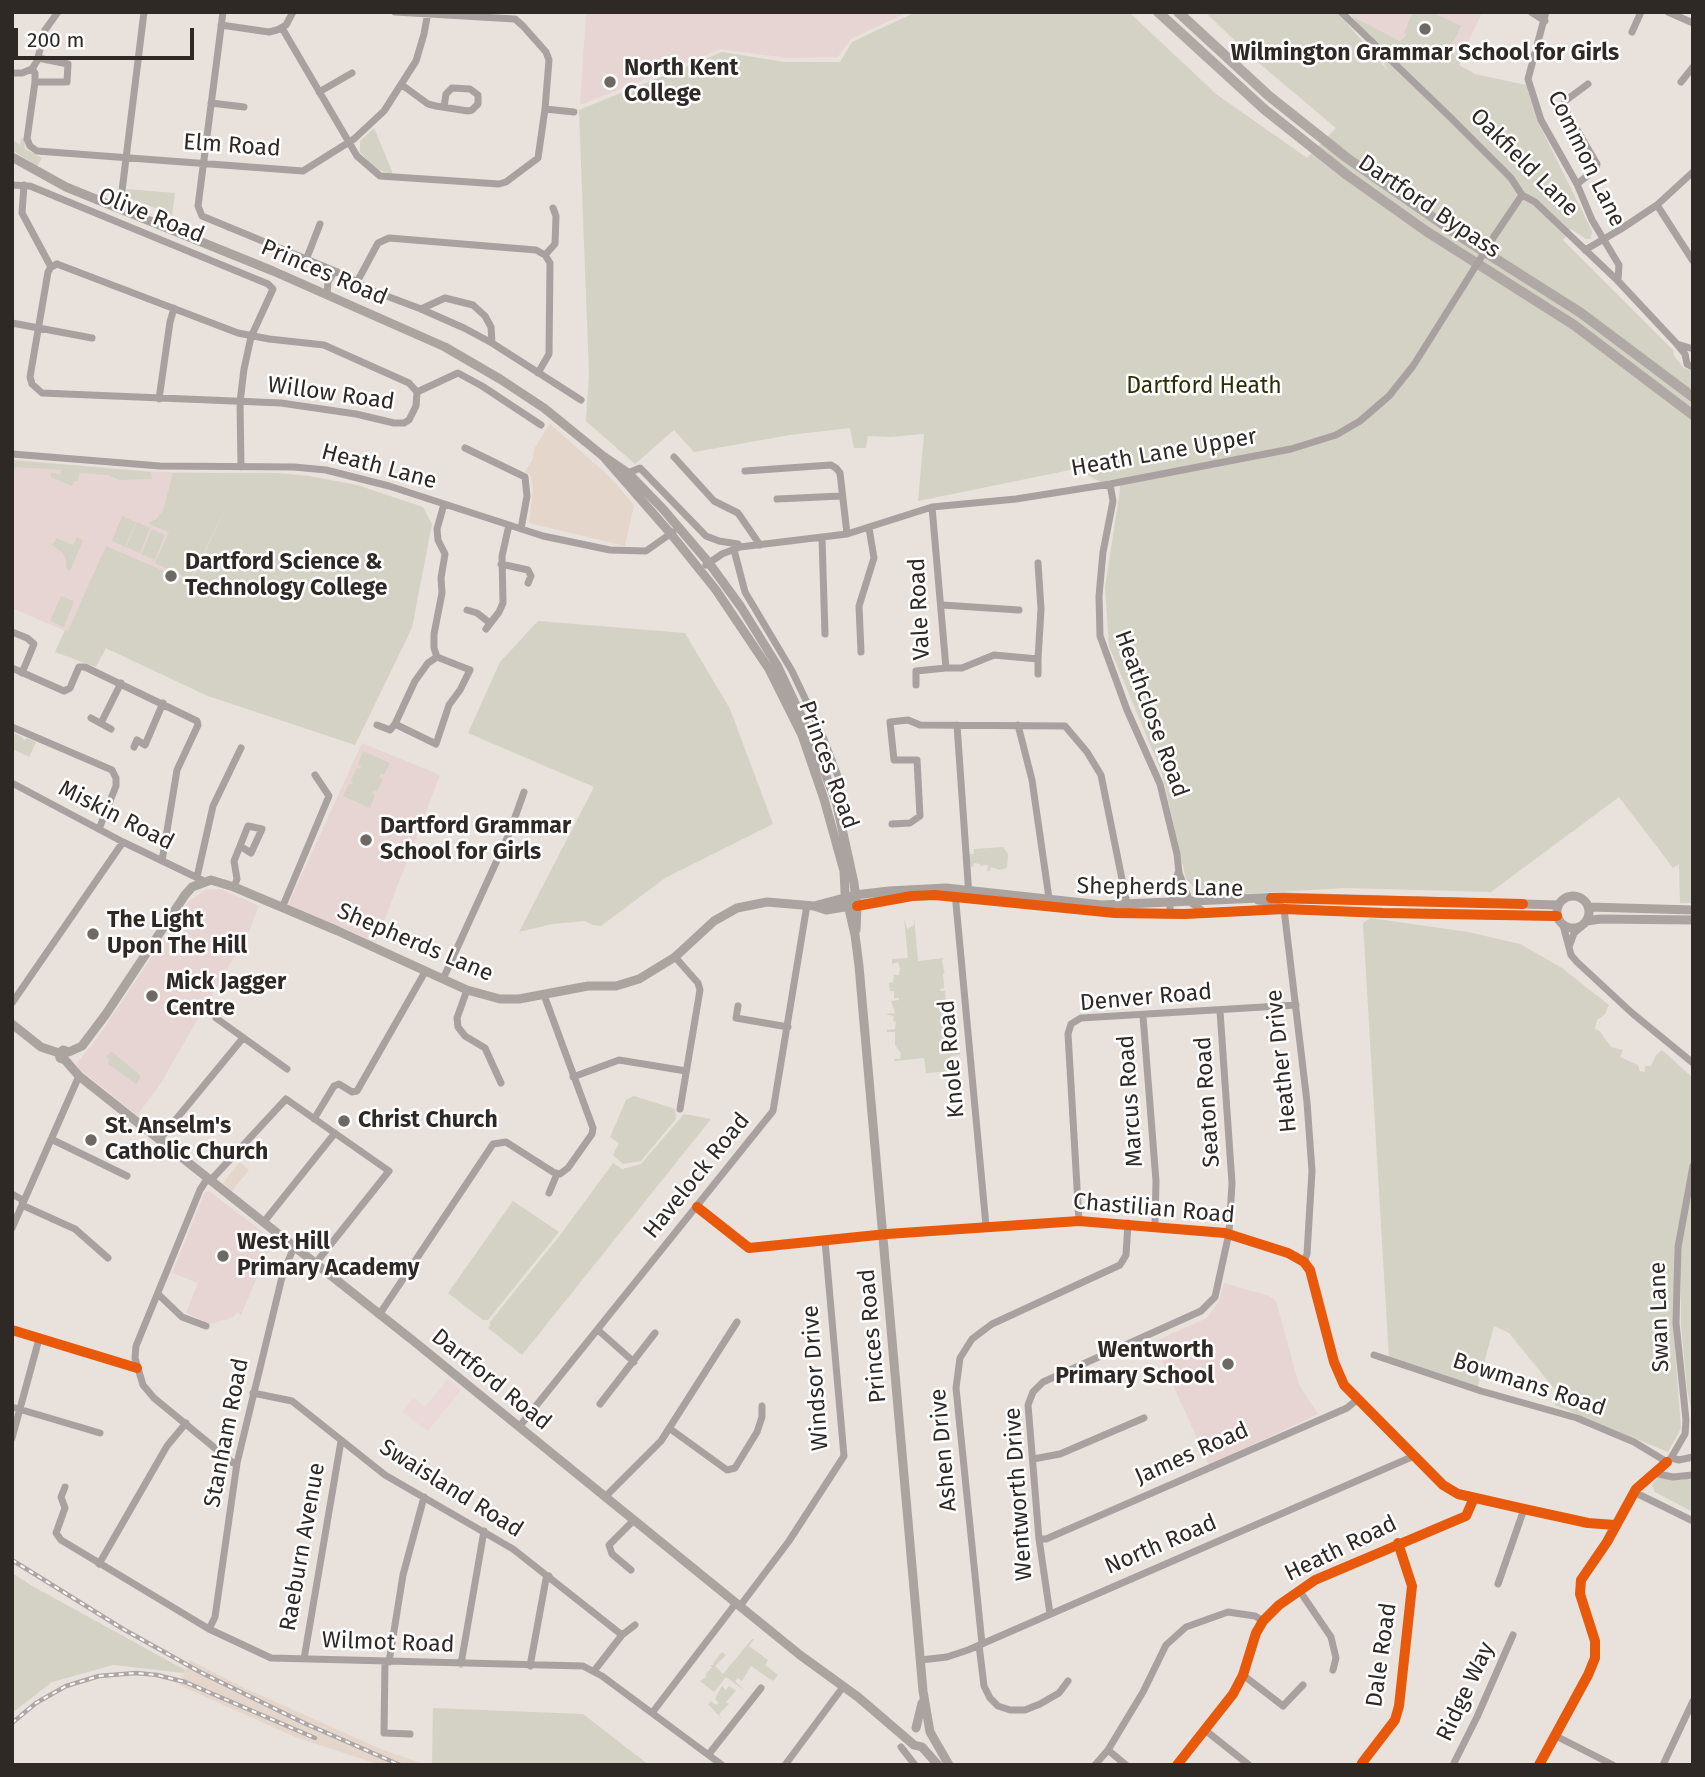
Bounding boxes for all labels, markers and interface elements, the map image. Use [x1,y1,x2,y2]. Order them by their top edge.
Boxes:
scale bar [18,14,198,58]
marker: Wilmington Grammar School for Girls [1417,21,1433,37]
text: 200 m [27,27,84,53]
place label: Wilmington Grammar School for Girls [1231,40,1619,68]
place label: North Kent College [624,55,738,109]
marker: North Kent College [602,74,618,90]
street label: Common Lane [1541,86,1631,232]
street label: Oakfield Lane [1464,103,1584,223]
street label: Elm Road [182,129,282,163]
street label: Dartford Bypass [1353,149,1505,265]
street label: Olive Road [94,182,208,250]
street label: Princes Road [257,234,391,312]
street label: Willow Road [266,371,396,417]
park label: Dartford Heath [1126,373,1282,401]
street label: Heath Lane Upper [1069,423,1259,483]
street label: Heath Lane [318,438,440,496]
place label: Dartford Science & Technology College [185,549,387,603]
street label: Vale Road [904,557,936,661]
marker: Dartford Science & Technology College [163,568,179,584]
street label: Heathclose Road [1108,627,1194,801]
street label: Princes Road [792,697,864,833]
street label: Miskin Road [54,775,178,857]
place label: Dartford Grammar School for Girls [380,813,571,867]
marker: Dartford Grammar School for Girls [358,832,374,848]
street label: Shepherds Lane [1076,873,1244,903]
street label: Shepherds Lane [333,898,497,988]
place label: The Light Upon The Hill [107,907,247,961]
marker: The Light Upon The Hill [85,926,101,942]
place label: Mick Jagger Centre [166,969,286,1023]
street label: Denver Road [1079,978,1213,1018]
marker: Mick Jagger Centre [144,988,160,1004]
street label: Heather Drive [1261,988,1303,1134]
street label: Knole Road [933,999,971,1119]
street label: Marcus Road [1113,1034,1149,1168]
street label: Seaton Road [1190,1036,1226,1168]
place label: Christ Church [358,1107,498,1135]
street label: Havelock Road [638,1108,756,1244]
place label: St. Anselm's Catholic Church [105,1113,268,1167]
marker: Christ Church [336,1113,352,1129]
marker: St. Anselm's Catholic Church [83,1132,99,1148]
street label: Chastilian Road [1072,1188,1236,1230]
place label: West Hill Primary Academy [237,1229,419,1283]
marker: West Hill Primary Academy [215,1248,231,1264]
street label: Swan Lane [1644,1261,1676,1373]
street label: Princes Road [853,1268,893,1404]
street label: Windsor Drive [797,1304,835,1452]
street label: Dartford Road [425,1323,557,1437]
place label: Wentworth Primary School [1055,1337,1214,1391]
street label: Bowmans Road [1449,1347,1609,1423]
street label: Stanham Road [199,1356,255,1510]
marker: Wentworth Primary School [1220,1356,1236,1372]
street label: Ashen Drive [925,1387,963,1513]
street label: Wentworth Drive [999,1406,1039,1582]
street label: James Road [1131,1417,1253,1491]
street label: Swaisland Road [374,1434,528,1544]
street label: Raeburn Avenue [275,1461,331,1633]
street label: North Road [1101,1509,1221,1581]
street label: Heath Road [1280,1510,1402,1588]
street label: Dale Road [1361,1601,1403,1709]
street label: Wilmot Road [321,1627,455,1659]
street label: Ridge Way [1431,1638,1501,1746]

